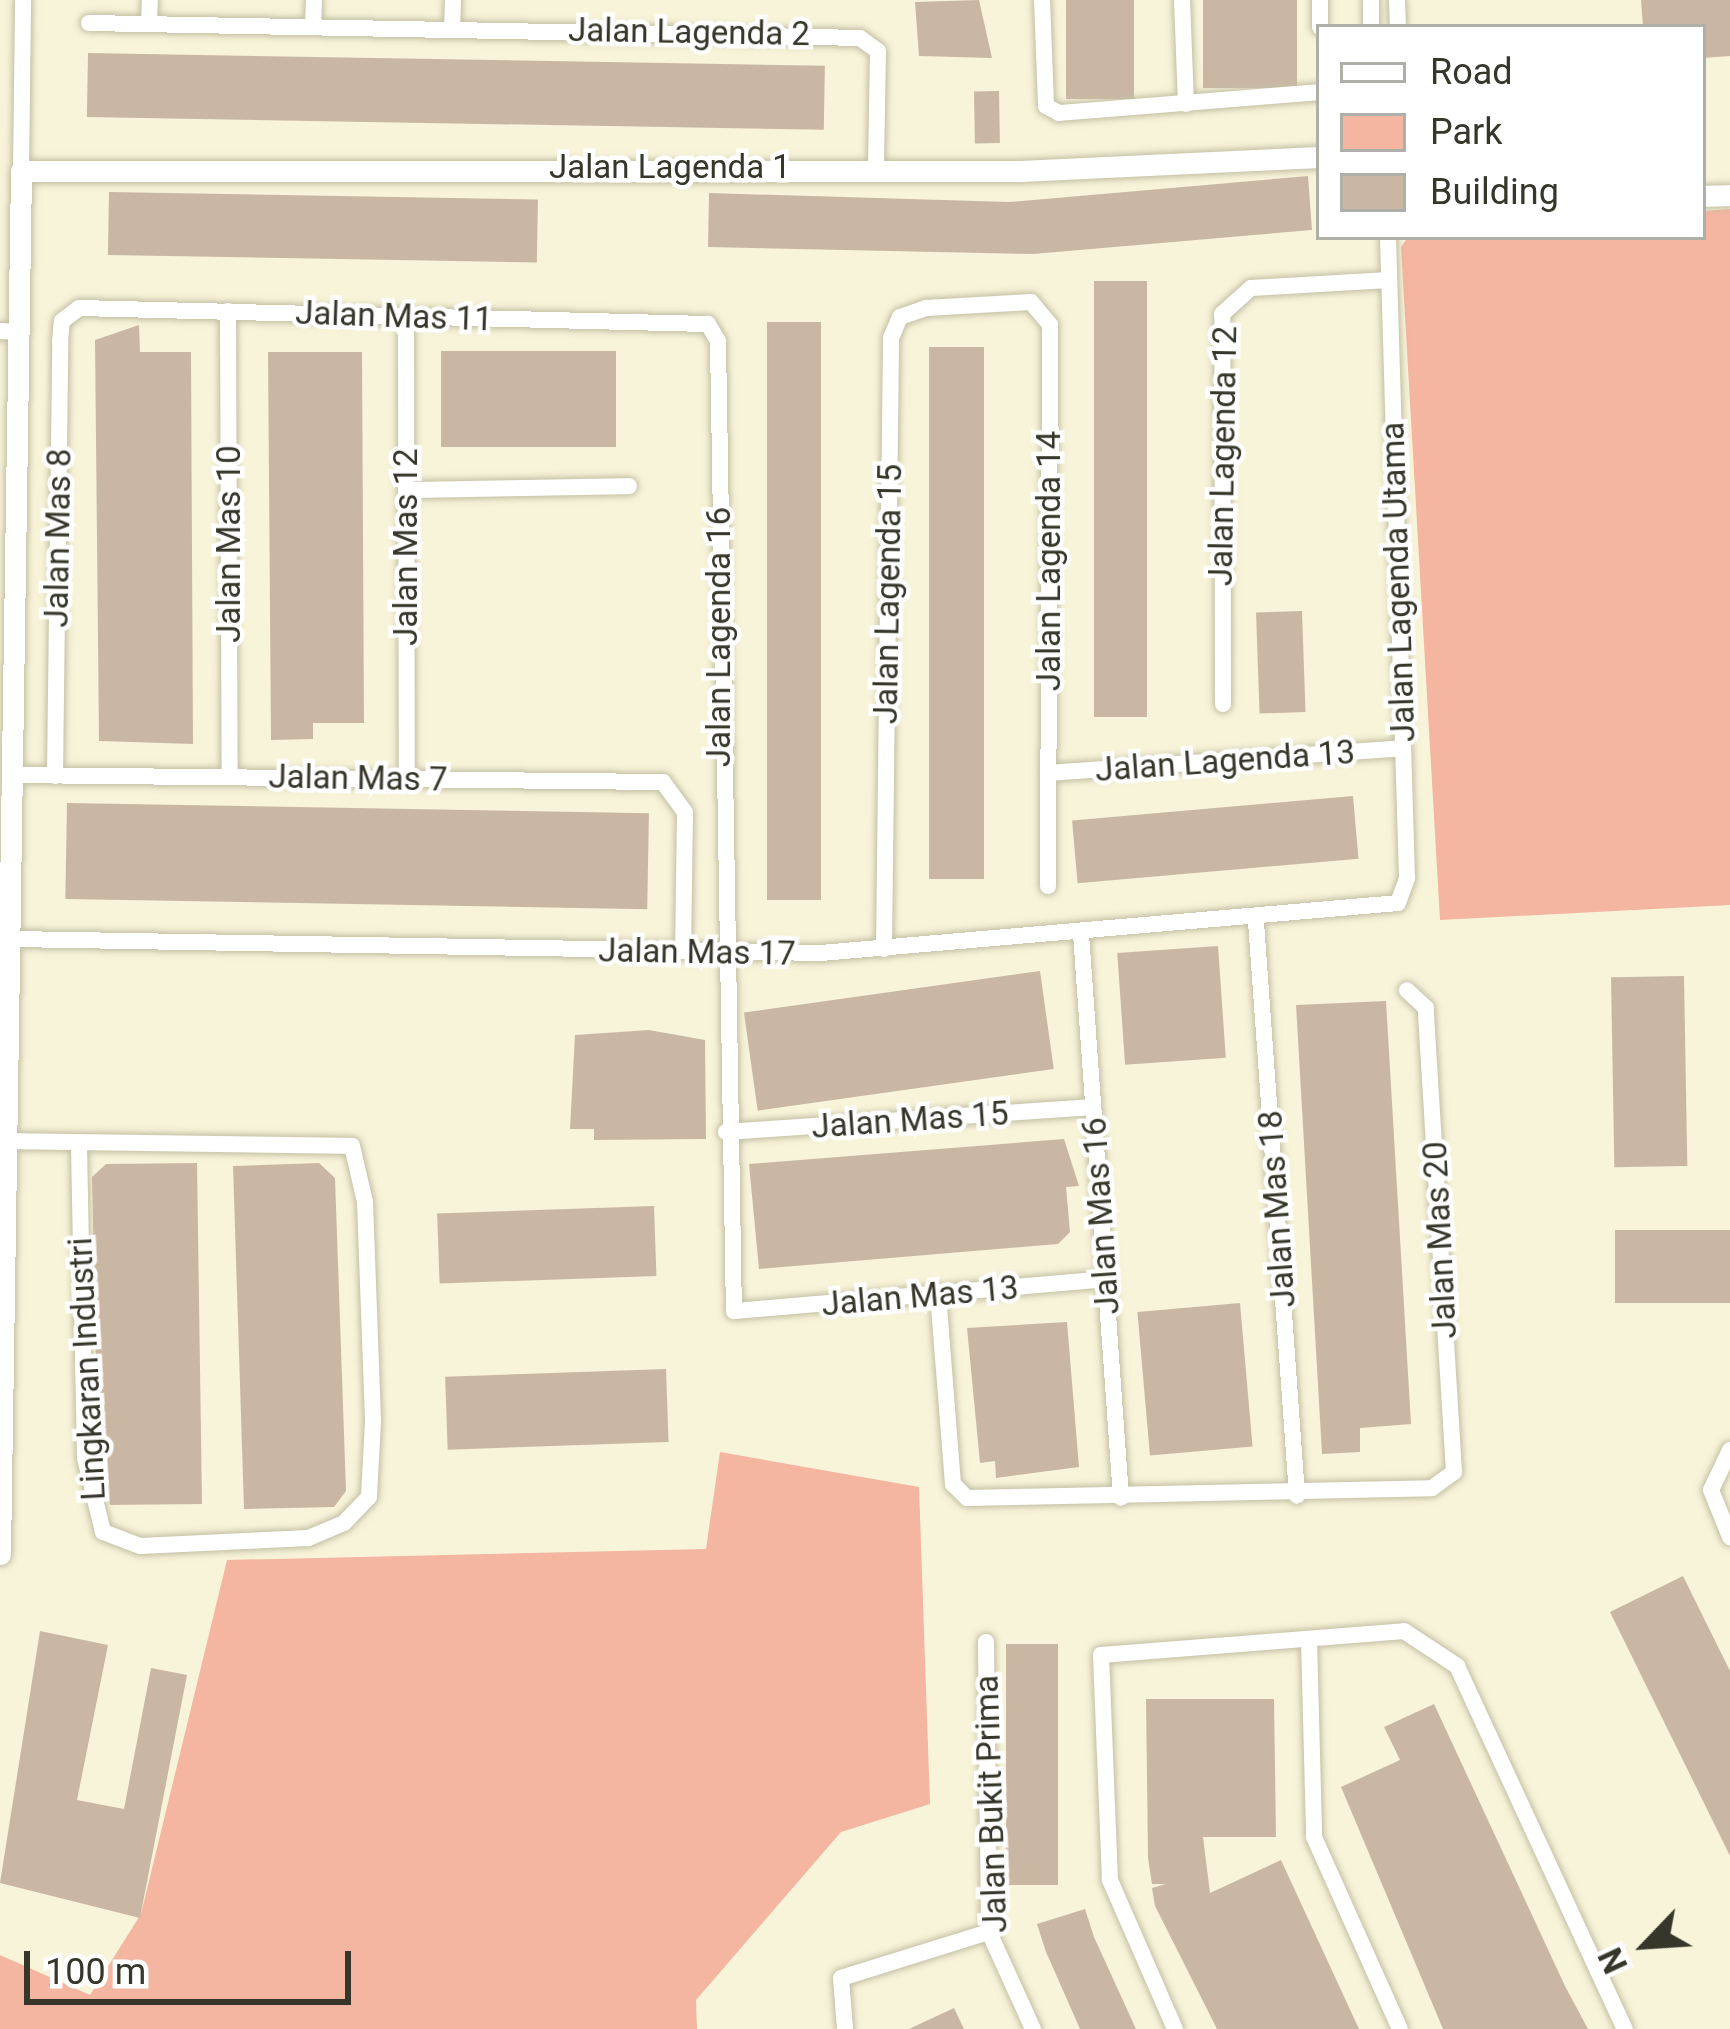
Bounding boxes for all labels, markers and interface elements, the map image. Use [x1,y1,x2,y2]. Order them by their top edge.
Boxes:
street label: Jalan Lagenda 2 [568,10,810,54]
legend [1316,24,1706,240]
text: Road [1430,51,1513,93]
text: Park [1430,111,1503,153]
street label: Jalan Lagenda 1 [549,147,791,187]
text: Building [1430,171,1559,213]
street label: Jalan Mas 11 [295,293,493,339]
street label: Jalan Lagenda 12 [1201,325,1245,587]
street label: Jalan Lagenda Utama [1373,421,1423,743]
street label: Jalan Lagenda 14 [1029,431,1069,691]
street label: Jalan Mas 10 [209,445,249,643]
street label: Jalan Mas 8 [37,448,79,628]
street label: Jalan Mas 12 [386,448,426,646]
street label: Jalan Lagenda 15 [866,463,910,725]
street label: Jalan Lagenda 16 [699,507,739,767]
street label: Jalan Lagenda 13 [1094,732,1356,790]
street label: Jalan Mas 7 [268,757,448,799]
street label: Jalan Mas 17 [598,930,796,974]
street label: Jalan Mas 15 [810,1093,1010,1147]
street label: Jalan Mas 18 [1250,1109,1304,1309]
street label: Jalan Mas 16 [1074,1116,1128,1316]
street label: Jalan Mas 20 [1415,1140,1465,1340]
street label: Lingkaran Industri [60,1237,114,1501]
street label: Jalan Mas 13 [820,1268,1020,1324]
street label: Jalan Bukit Prima [967,1674,1015,1934]
north arrow [1586,1885,1706,2005]
scale bar [30,1927,357,2001]
text: N [1590,1942,1636,1979]
text: 100 m [45,1951,146,1993]

